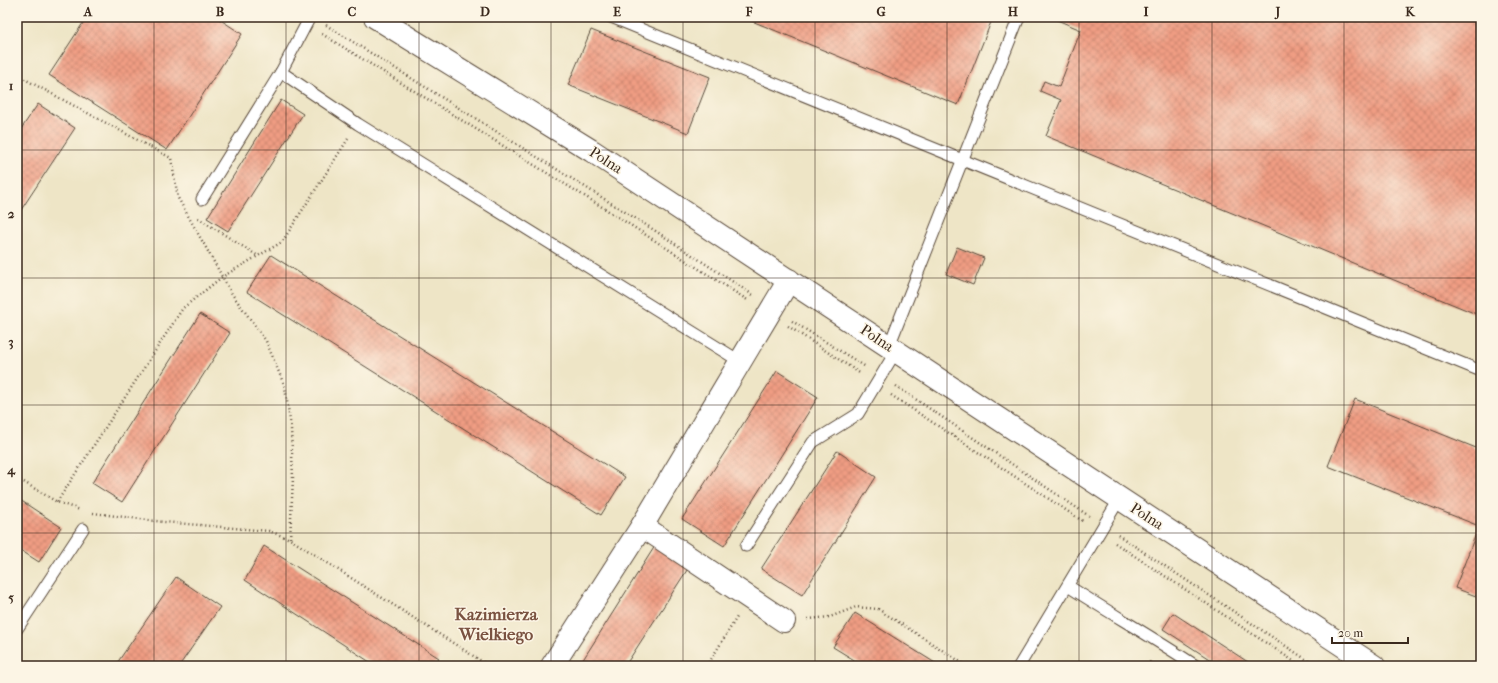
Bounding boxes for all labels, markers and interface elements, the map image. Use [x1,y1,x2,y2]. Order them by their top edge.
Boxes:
text: A [83,4,93,19]
text: B [216,4,225,19]
text: C [348,4,357,19]
text: D [480,4,490,19]
text: E [613,4,621,19]
text: F [745,4,753,19]
text: G [876,4,886,19]
text: H [1008,4,1019,19]
text: I [1143,4,1149,19]
text: J [1274,4,1281,20]
text: K [1405,4,1416,19]
text: 1 [9,78,14,93]
street label: Polna [586,143,627,178]
text: 2 [8,206,15,221]
street label: Polna [857,320,898,356]
text: 3 [8,334,14,350]
text: 4 [6,462,16,478]
street label: Polna [1127,499,1168,534]
text: 5 [8,590,14,605]
district label: Kazimierza Wielkiego [454,604,539,645]
scale bar [1332,619,1408,645]
text: 20 m [1338,626,1363,640]

